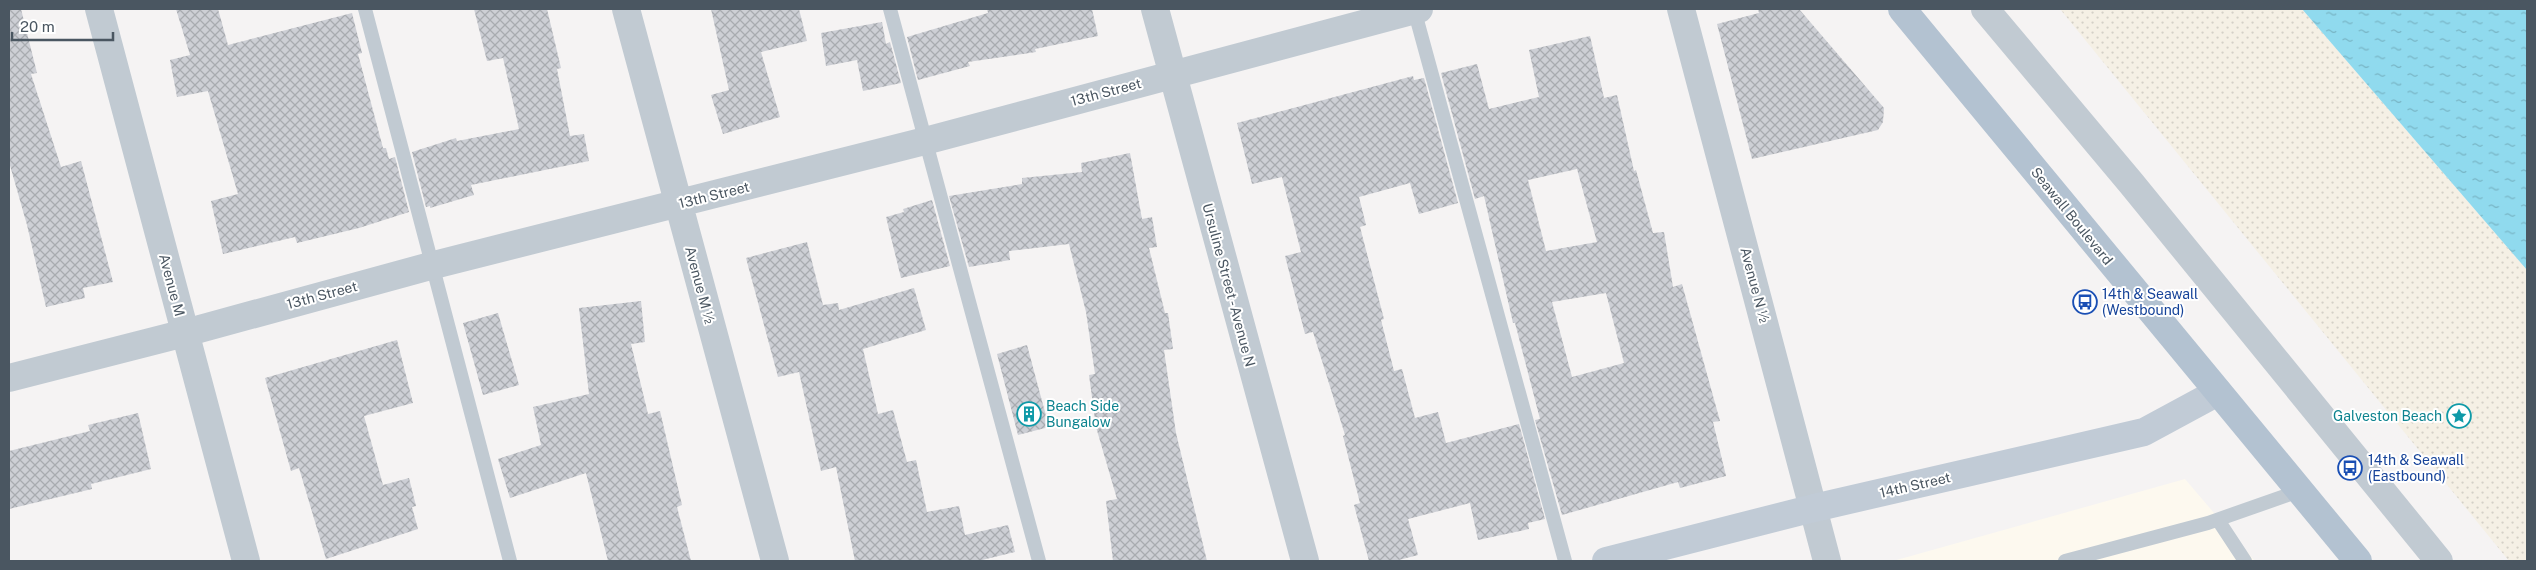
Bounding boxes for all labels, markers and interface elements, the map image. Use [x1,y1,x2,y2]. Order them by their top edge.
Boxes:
scale bar [12,10,114,42]
text: 20 m [20,18,55,35]
street label: 13th Street [1069,75,1143,109]
street label: Seawall Boulevard [2028,164,2116,268]
street label: 13th Street [677,178,751,212]
street label: Ursuline Street - Avenue N [1199,201,1259,369]
street label: Avenue M ½ [682,245,718,325]
street label: Avenue N ½ [1737,246,1773,324]
street label: Avenue M [156,252,188,318]
street label: 13th Street [285,278,359,312]
place label: 14th & Seawall (Westbound) [2102,286,2198,318]
bus stop icon: 14th & Seawall (Westbound) [2072,289,2098,315]
place label: Beach Side Bungalow [1046,398,1119,430]
building icon: Beach Side Bungalow [1016,401,1042,427]
place icon: Galveston Beach [2446,403,2472,429]
place label: Galveston Beach [2333,408,2442,424]
place label: 14th & Seawall (Eastbound) [2368,452,2464,484]
bus stop icon: 14th & Seawall (Eastbound) [2337,455,2363,481]
street label: 14th Street [1878,469,1952,501]

